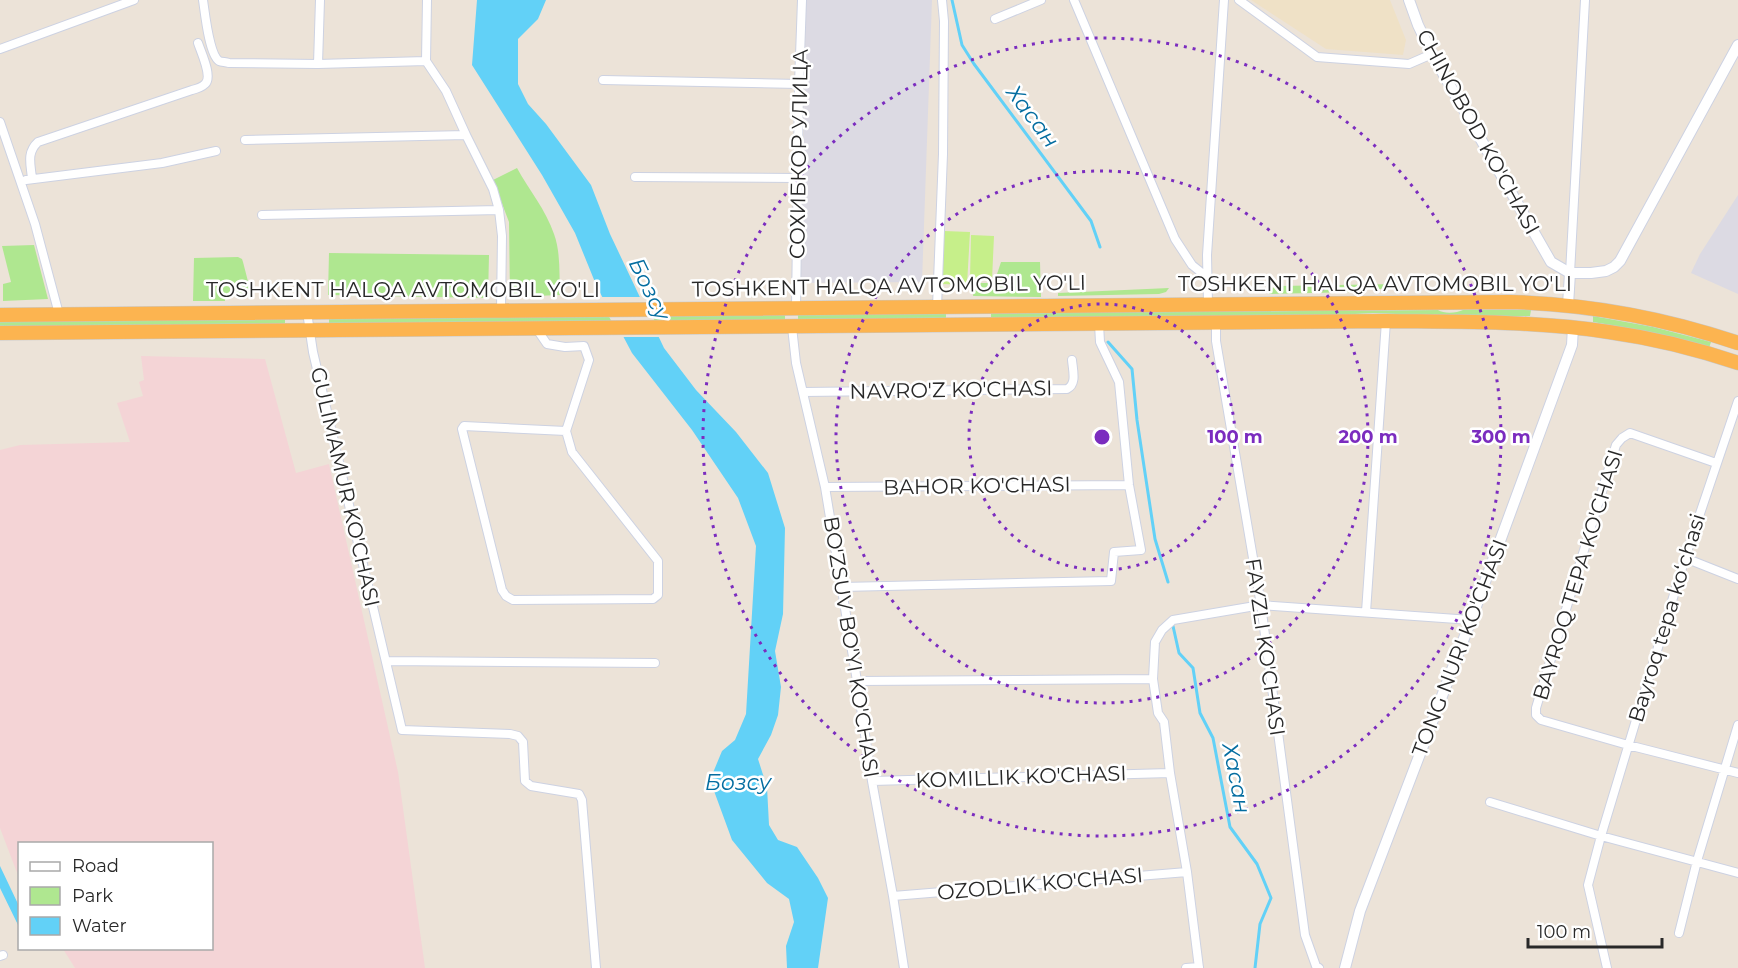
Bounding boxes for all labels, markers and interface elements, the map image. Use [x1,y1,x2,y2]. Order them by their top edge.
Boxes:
street label: CHINOBOD KO'CHASI [1412,25,1545,239]
street label: СОХИБКОР УЛИЦА [784,48,813,259]
water label: Хасан [1000,79,1065,153]
water label: Бозсу [623,253,677,327]
street label: TOSHKENT HALQA AVTOMOBIL YO'LI [692,270,1086,301]
street label: TOSHKENT HALQA AVTOMOBIL YO'LI [1178,271,1572,296]
street label: TOSHKENT HALQA AVTOMOBIL YO'LI [206,277,600,302]
street label: GULIMAMUR KO'CHASI [306,364,385,609]
street label: NAVRO'Z KO'CHASI [849,375,1053,404]
text: 100 m [1207,426,1263,448]
text: 200 m [1338,426,1398,448]
text: 300 m [1470,426,1531,448]
centre of rings [1092,427,1112,447]
street label: BAYROQ TEPA KO'CHASI [1527,446,1628,703]
street label: BAHOR KO'CHASI [883,471,1071,500]
street label: Bayroq tepa koʻchasi [1623,510,1710,725]
street label: BO'ZSUV BO'YI KO'CHASI [818,514,885,779]
street label: TONG NURI KO'CHASI [1407,536,1513,760]
street label: FAYZLI KO'CHASI [1241,556,1290,738]
water label: Хасан [1216,740,1257,816]
street label: KOMILLIK KO'CHASI [915,760,1127,793]
water label: Бозсу [705,769,773,796]
legend [18,842,213,950]
text: Road [72,855,119,877]
street label: OZODLIK KO'CHASI [936,862,1144,905]
text: Park [72,885,113,907]
scale bar [1528,911,1662,949]
text: Water [72,915,127,937]
text: 100 m [1537,921,1591,943]

